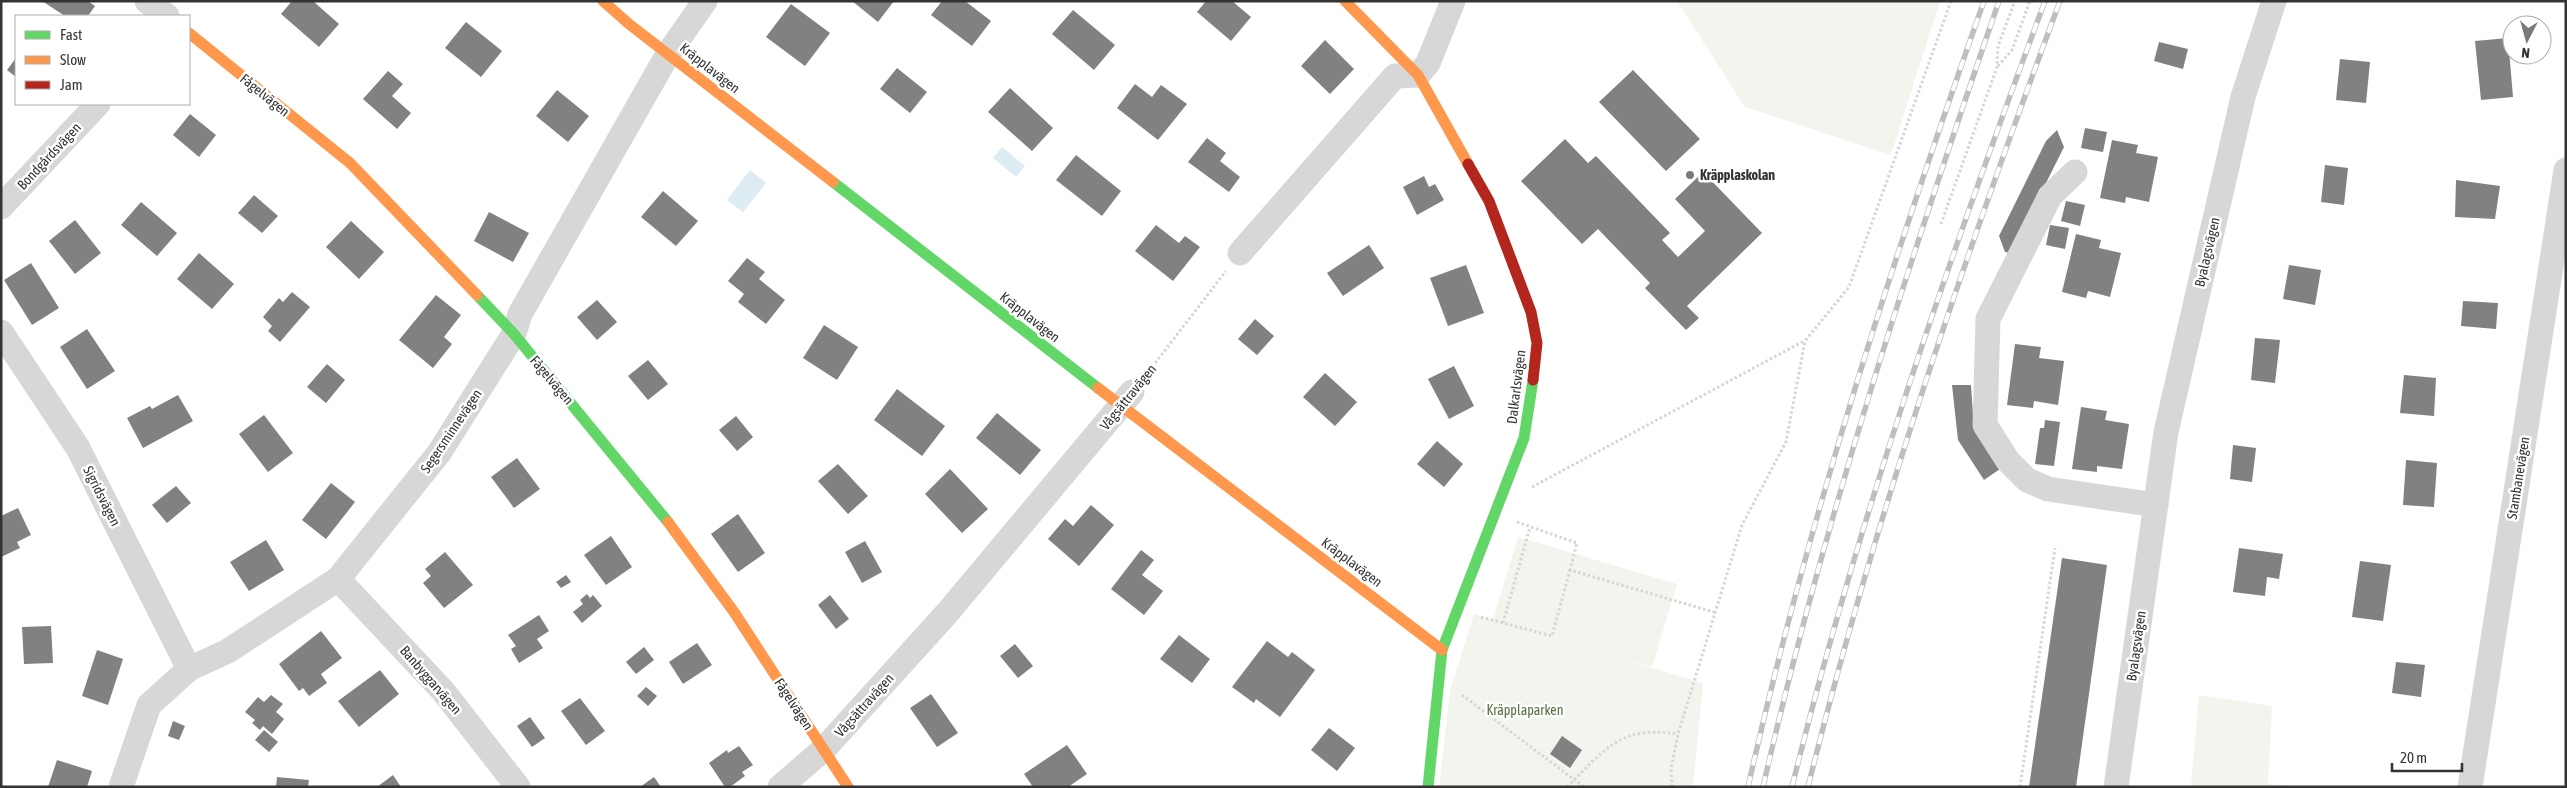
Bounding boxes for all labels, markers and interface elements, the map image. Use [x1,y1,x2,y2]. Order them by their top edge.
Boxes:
legend [15,15,190,105]
north arrow [2502,15,2552,65]
text: Fast [60,26,82,43]
street label: Kräpplavägen [677,40,743,96]
text: N [2521,45,2531,61]
text: Slow [60,51,86,68]
street label: Fågelvägen [237,70,293,120]
text: Jam [60,76,83,93]
street label: Bondgårdsvägen [14,119,84,193]
place label: Kräpplaskolan [1700,167,1775,183]
marker: Kräpplaskolan [1684,169,1696,181]
street label: Byalagsvägen [2191,216,2223,288]
street label: Kräpplavägen [997,289,1063,345]
street label: Dalkarlsvägen [1504,349,1528,425]
street label: Fågelvägen [527,352,577,408]
street label: Vågsättravägen [1097,361,1159,433]
street label: Segersminnevägen [417,386,485,476]
street label: Stambanevägen [2504,435,2532,521]
street label: Sigridsvägen [80,463,124,529]
street label: Kräpplavägen [1319,534,1385,590]
street label: Byalagsvägen [2123,610,2149,682]
street label: Banbyggarvägen [397,643,465,717]
street label: Vågsättravägen [831,670,897,740]
street label: Fågelvägen [771,675,817,733]
park label: Kräpplaparken [1486,702,1564,718]
scale bar [2392,740,2462,772]
text: 20 m [2400,749,2427,766]

